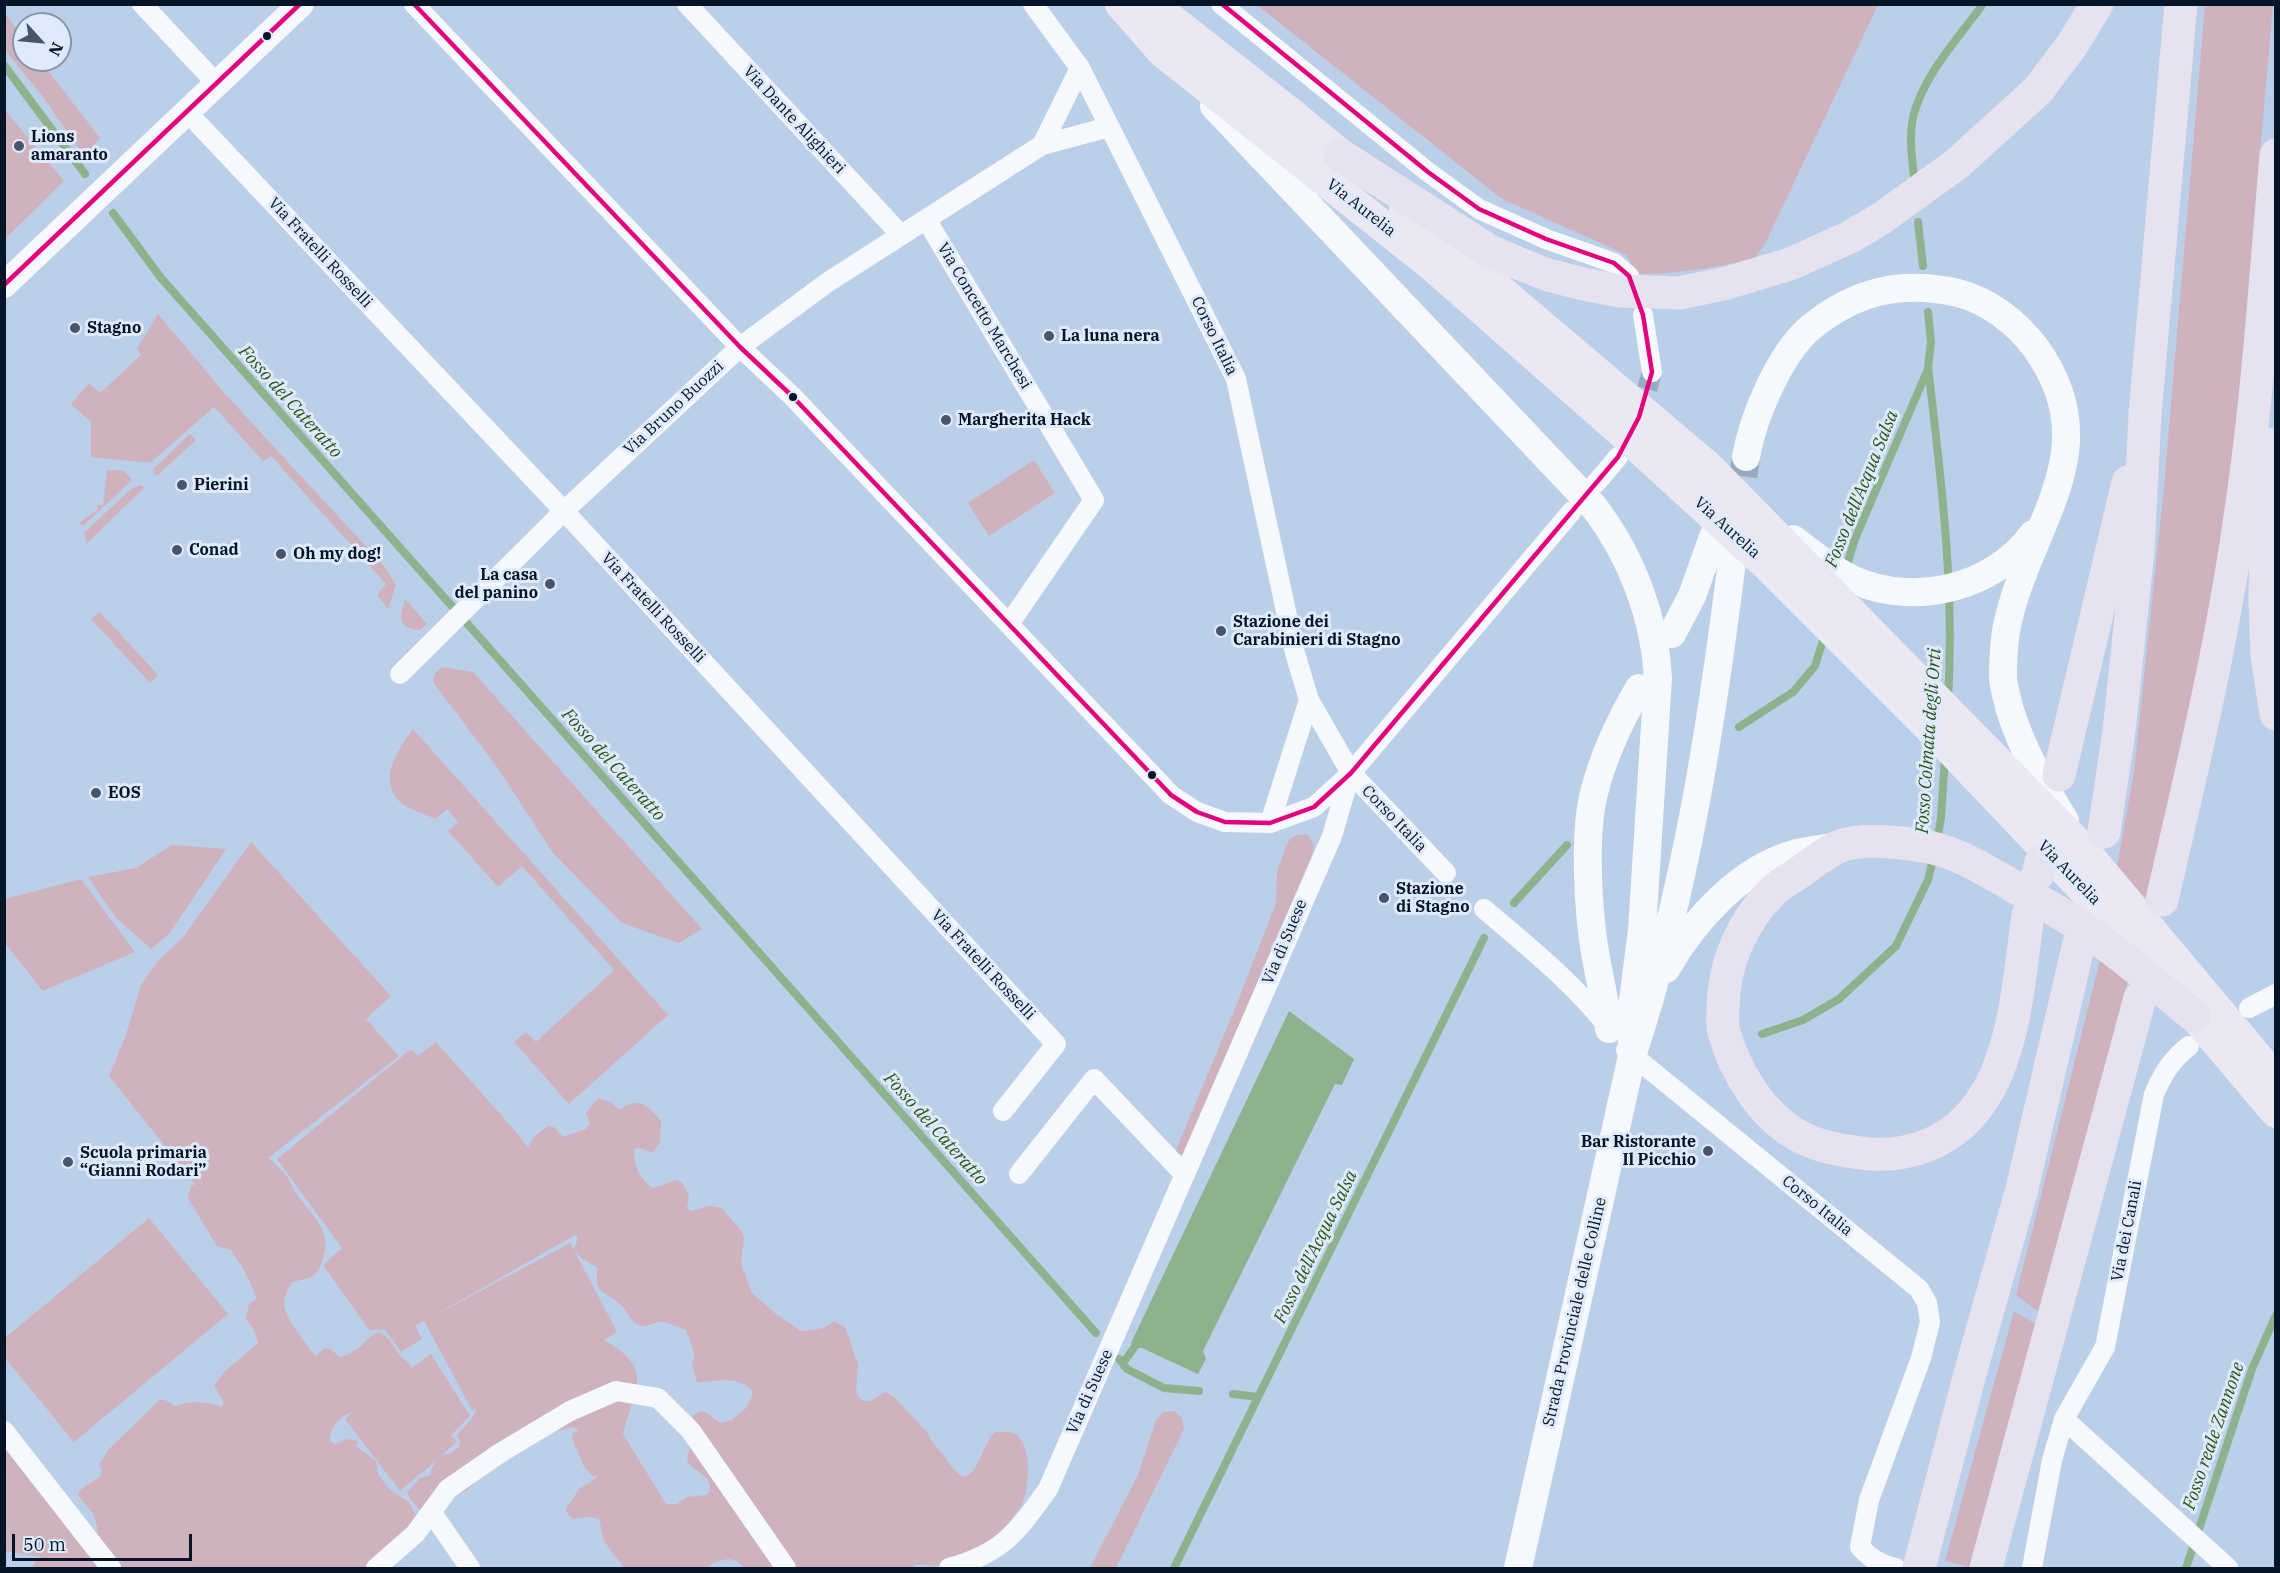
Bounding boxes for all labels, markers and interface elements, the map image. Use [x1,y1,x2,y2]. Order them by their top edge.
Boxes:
north arrow [12,12,72,72]
unlabelled marker [261,30,273,42]
text: N [44,39,68,59]
street label: Via Dante Alighieri [739,62,849,178]
place label: Lions amaranto [31,127,108,165]
marker: Lions amaranto [12,139,26,153]
street label: Via Aurelia [1323,175,1399,241]
street label: Via Fratelli Rosselli [264,194,376,312]
street label: Via Concetto Marchesi [933,239,1035,393]
street label: Corso Italia [1187,293,1241,379]
place label: Stagno [87,318,141,338]
marker: Stagno [68,321,82,335]
place label: La luna nera [1061,326,1160,346]
marker: La luna nera [1042,329,1056,343]
water label: Fosso del Cateratto [234,341,346,463]
street label: Via Bruno Buozzi [620,357,728,459]
unlabelled marker [787,391,799,403]
water label: Fosso dell'Acqua Salsa [1821,407,1903,571]
place label: Margherita Hack [958,410,1091,430]
marker: Margherita Hack [939,413,953,427]
place label: Pierini [194,475,249,495]
marker: Pierini [175,478,189,492]
street label: Via Aurelia [1690,493,1764,563]
place label: Conad [189,540,239,560]
marker: Conad [170,543,184,557]
place label: Oh my dog! [293,544,381,564]
marker: Oh my dog! [274,547,288,561]
street label: Via Fratelli Rosselli [597,549,709,667]
place label: La casa del panino [455,565,538,603]
marker: La casa del panino [543,577,557,591]
place label: Stazione dei Carabinieri di Stagno [1233,612,1400,650]
marker: Stazione dei Carabinieri di Stagno [1214,624,1228,638]
water label: Fosso Colmata degli Orti [1912,648,1946,834]
water label: Fosso del Cateratto [557,704,669,826]
unlabelled marker [1146,769,1158,781]
street label: Corso Italia [1357,782,1431,856]
place label: EOS [108,783,141,803]
marker: EOS [89,786,103,800]
street label: Via Aurelia [2033,837,2105,909]
place label: Stazione di Stagno [1396,879,1469,917]
marker: Stazione di Stagno [1377,891,1391,905]
street label: Via di Suese [1258,897,1312,987]
street label: Via Fratelli Rosselli [927,906,1039,1024]
water label: Fosso del Cateratto [879,1068,991,1190]
place label: Bar Ristorante Il Picchio [1581,1132,1696,1170]
place label: Scuola primaria “Gianni Rodari” [80,1143,207,1181]
marker: Bar Ristorante Il Picchio [1701,1144,1715,1158]
marker: Scuola primaria “Gianni Rodari” [61,1155,75,1169]
water label: Fosso dell'Acqua Salsa [1270,1167,1362,1327]
street label: Corso Italia [1778,1172,1856,1240]
street label: Via dei Canali [2108,1179,2146,1283]
street label: Strada Provinciale delle Colline [1539,1196,1611,1428]
street label: Via di Suese [1063,1347,1117,1437]
water label: Fosso reale Zannone [2179,1359,2249,1513]
scale bar [15,1522,195,1560]
text: 50 m [23,1533,66,1556]

